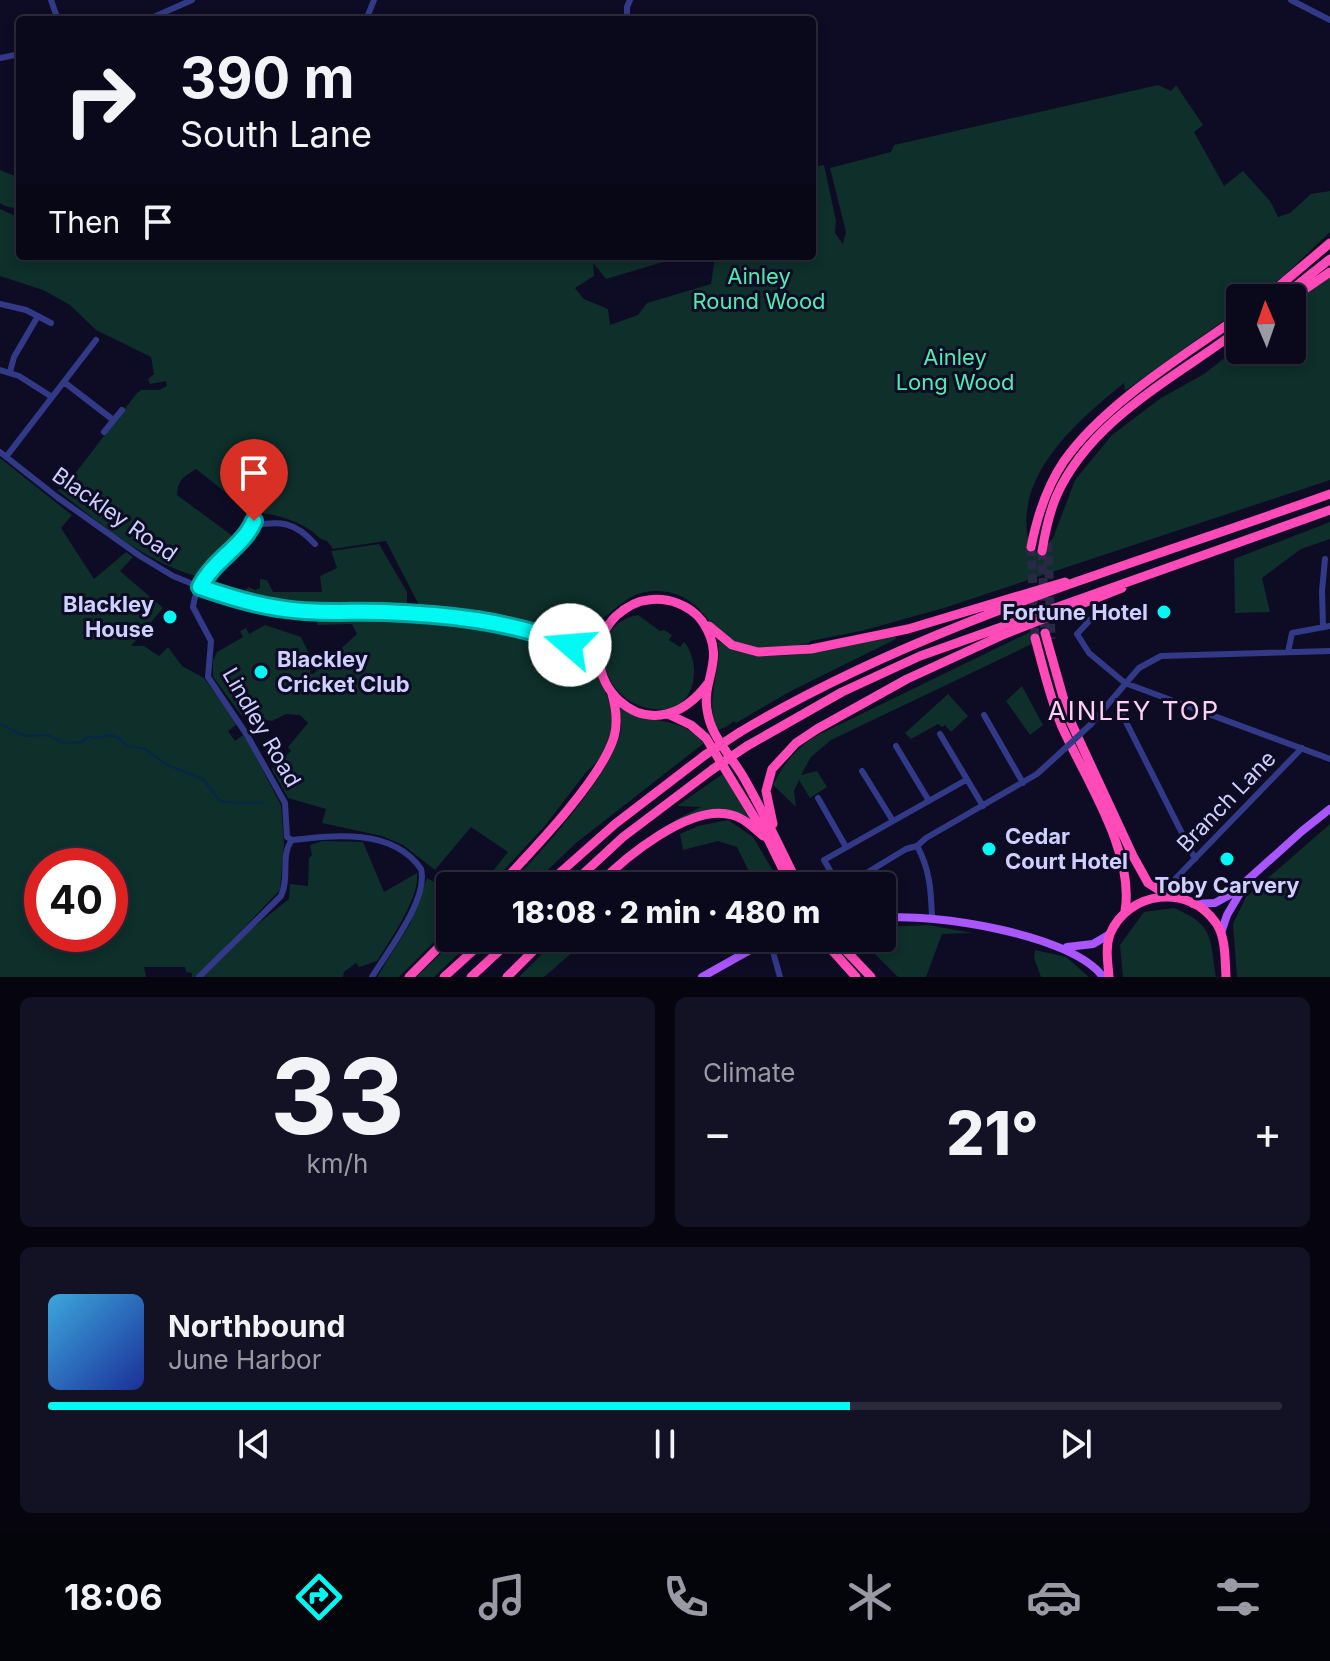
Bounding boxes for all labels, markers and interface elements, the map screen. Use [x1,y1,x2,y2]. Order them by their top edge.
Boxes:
text: 390 m [180,44,355,112]
icon: right [48,48,152,152]
text: South Lane [180,112,372,156]
icon: arrive [136,200,180,244]
text: Then [48,204,120,240]
park label: Ainley Round Wood [692,263,826,314]
north arrow [1226,284,1306,364]
map controls [1226,284,1306,364]
park label: Ainley Long Wood [896,344,1014,395]
pin [220,439,288,521]
icon: arrive [232,451,276,495]
street label: Blackley Road [48,461,182,567]
place label: Blackley House [63,591,154,642]
place label: Fortune Hotel [1002,599,1148,625]
position arrow [528,603,612,687]
marker: Fortune Hotel [1155,603,1173,621]
marker: Blackley House [161,608,179,626]
place label: Blackley Cricket Club [277,646,410,697]
street label: Lindley Road [217,663,307,791]
marker: Blackley Cricket Club [252,663,270,681]
district label: AINLEY TOP [1048,695,1220,726]
street label: Branch Lane [1171,745,1281,857]
place label: Cedar Court Hotel [1005,823,1128,874]
marker: Cedar Court Hotel [980,840,998,858]
speed limit sign: 40 [24,848,128,952]
marker: Toby Carvery [1218,850,1236,868]
place label: Toby Carvery [1154,872,1300,898]
text: 18:08 · 2 min · 480 m [512,894,820,930]
text: 33 [270,1033,405,1159]
text: Climate [703,1057,795,1088]
text: 21° [946,1097,1039,1169]
text: − [703,1106,732,1160]
text: + [1253,1106,1282,1160]
text: km/h [307,1148,368,1179]
text: Northbound [168,1308,345,1344]
text: June Harbor [168,1344,321,1375]
icon: previous [232,1422,276,1466]
icon: pause [643,1422,687,1466]
icon: next [1054,1422,1098,1466]
icon: directions [291,1569,347,1625]
icon: music [474,1569,530,1625]
icon: phone [658,1569,714,1625]
icon: climate [842,1569,898,1625]
icon: car [1026,1569,1082,1625]
icon: filters [1210,1569,1266,1625]
text: 18:06 [64,1575,163,1619]

